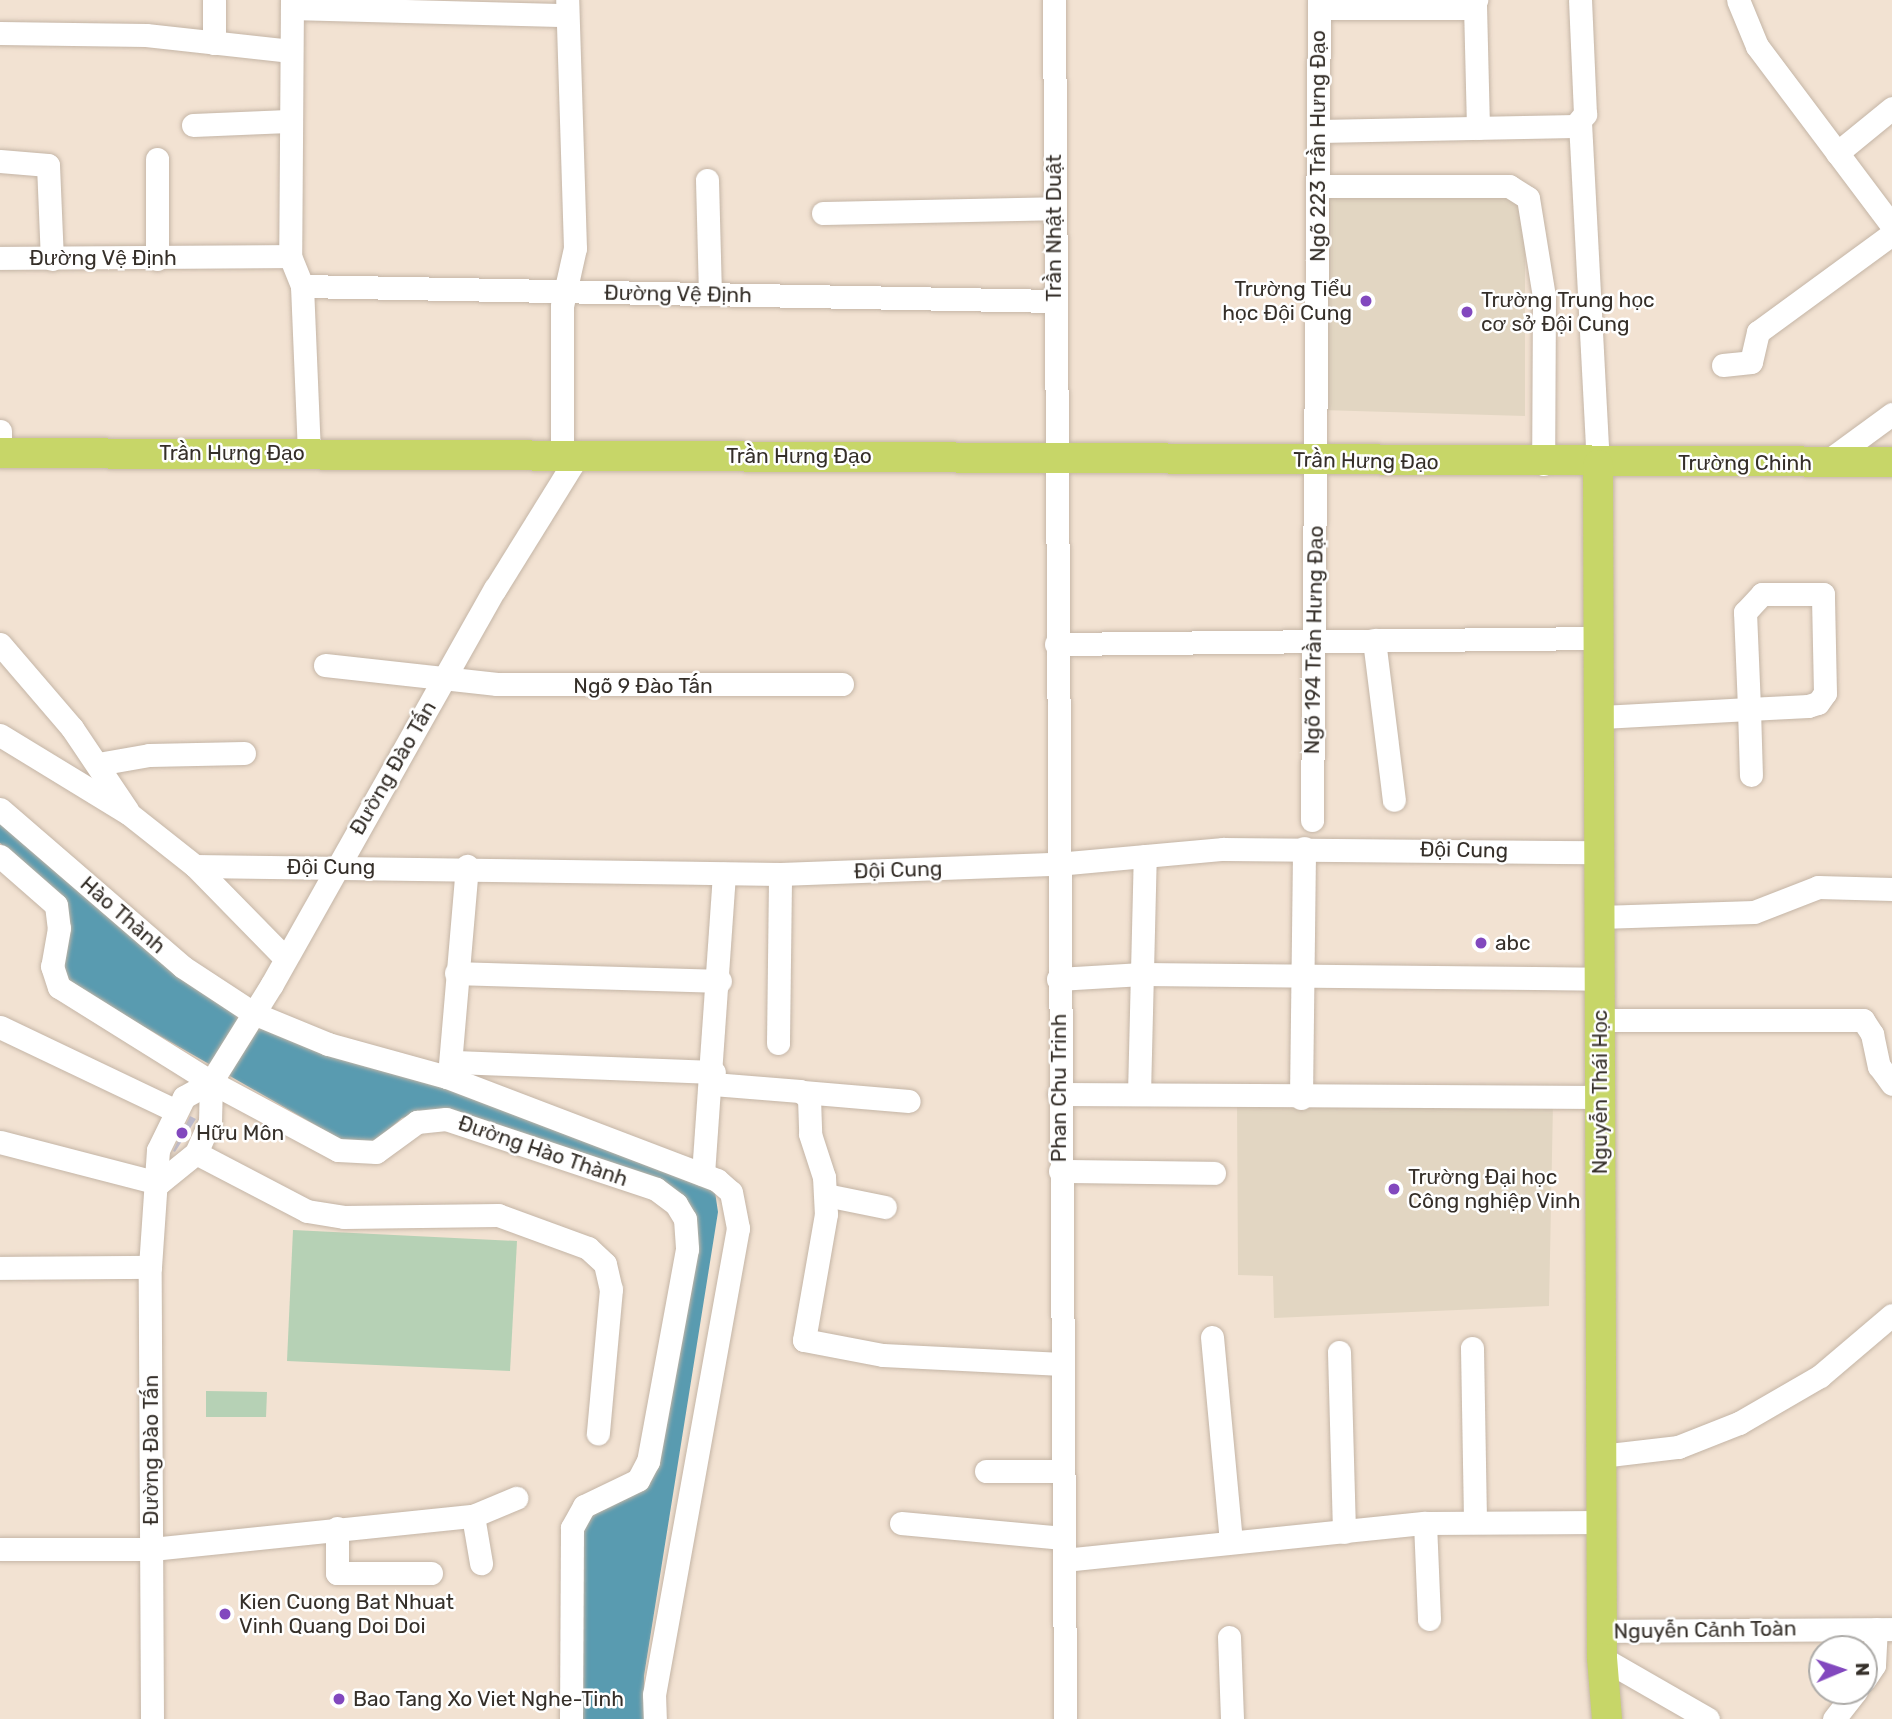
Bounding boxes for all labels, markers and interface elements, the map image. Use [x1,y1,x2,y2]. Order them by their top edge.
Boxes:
street label: Ngõ 223 Trần Hưng Đạo [1305,30,1331,262]
street label: Trần Nhật Duật [1041,154,1067,302]
street label: Đường Vệ Định [29,245,177,271]
place label: Trường Tiểu học Đội Cung [1222,276,1352,326]
street label: Đường Vệ Định [604,280,752,308]
place label: Trường Trung học cơ sở Đội Cung [1481,287,1655,337]
marker: Trường Tiểu học Đội Cung [1358,293,1374,309]
marker: Trường Trung học cơ sở Đội Cung [1459,304,1475,320]
street label: Trần Hưng Đạo [159,440,305,466]
street label: Trần Hưng Đạo [726,443,872,469]
street label: Trần Hưng Đạo [1293,447,1439,475]
street label: Trường Chinh [1678,450,1812,476]
street label: Ngõ 194 Trần Hưng Đạo [1299,525,1329,755]
street label: Ngõ 9 Đào Tấn [573,673,713,699]
street label: Đường Đào Tấn [344,696,442,840]
street label: Đội Cung [1420,837,1508,863]
street label: Đội Cung [287,854,375,880]
street label: Đội Cung [853,856,943,884]
street label: Hào Thành [75,871,171,959]
place label: abc [1495,930,1531,956]
marker: abc [1473,935,1489,951]
street label: Nguyễn Thái Học [1587,1009,1613,1175]
street label: Phan Chu Trinh [1046,1013,1072,1163]
street label: Đường Hào Thành [455,1110,631,1192]
place label: Hữu Môn [196,1120,284,1146]
marker: Hữu Môn [174,1125,190,1141]
place label: Trường Đại học Công nghiệp Vinh [1408,1164,1581,1214]
marker: Trường Đại học Công nghiệp Vinh [1386,1181,1402,1197]
street label: Đường Đào Tấn [138,1375,164,1525]
place label: Kien Cuong Bat Nhuat Vinh Quang Doi Doi [239,1589,454,1639]
marker: Kien Cuong Bat Nhuat Vinh Quang Doi Doi [217,1606,233,1622]
street label: Nguyễn Cảnh Toàn [1613,1616,1797,1644]
north arrow [1808,1635,1878,1705]
text: N [1851,1662,1874,1677]
place label: Bao Tang Xo Viet Nghe-Tinh [353,1686,625,1712]
marker: Bao Tang Xo Viet Nghe-Tinh [331,1691,347,1707]

